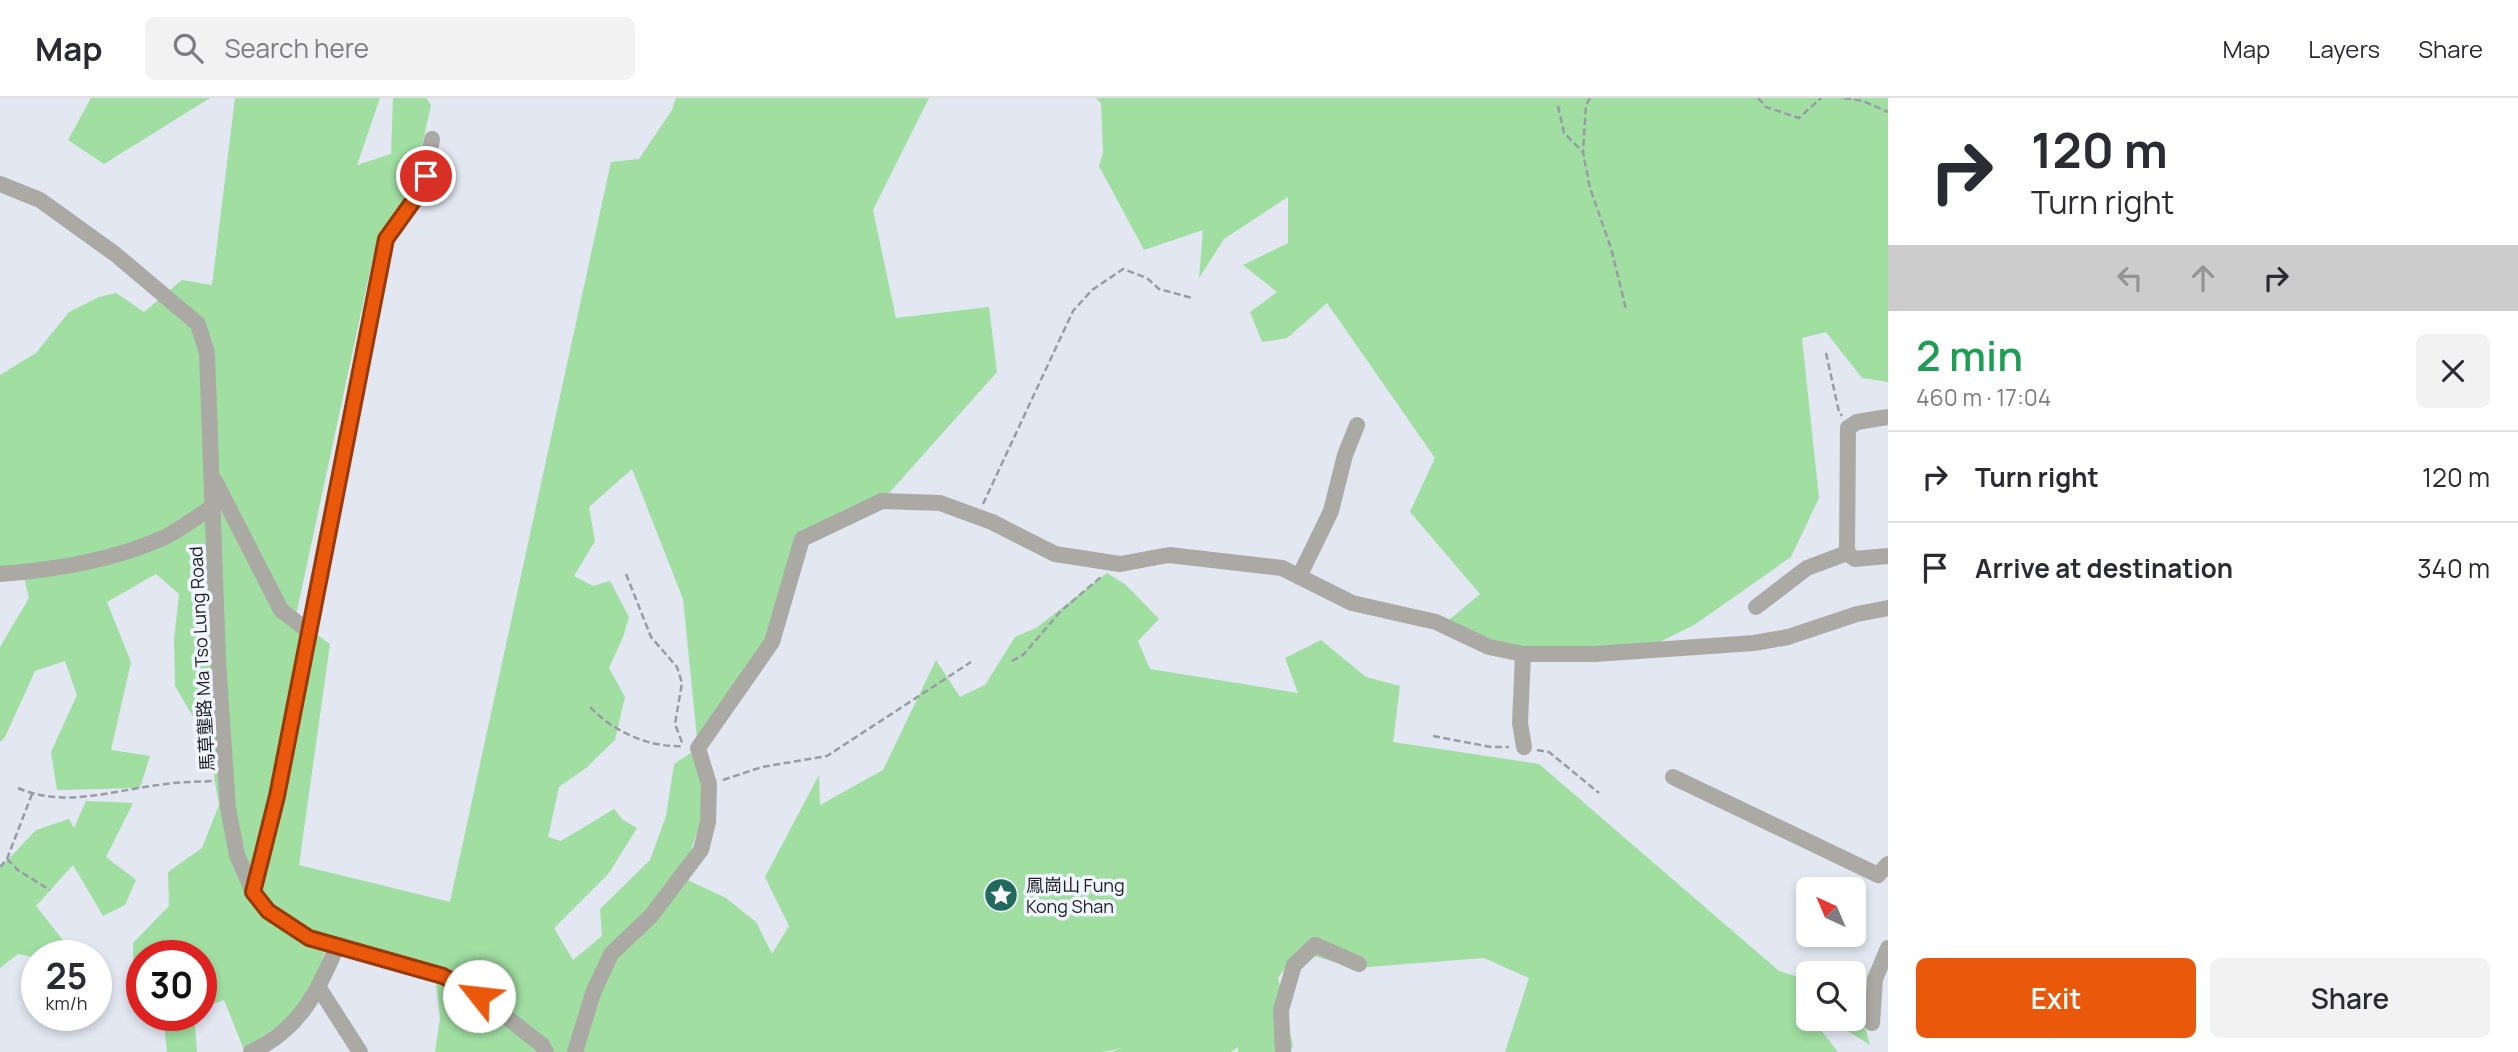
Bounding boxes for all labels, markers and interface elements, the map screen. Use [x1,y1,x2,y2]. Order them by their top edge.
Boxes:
search box [145,17,635,80]
text: Map [35,26,103,71]
icon: search [169,29,207,67]
text: Search here [225,30,369,66]
text: Map [2223,32,2270,65]
text: Layers [2308,32,2380,65]
text: Share [2418,32,2483,65]
text: 120 m [2031,116,2168,183]
icon: right [1916,126,2007,217]
pin [396,146,456,206]
icon: arrive [407,157,445,195]
text: Turn right [2031,180,2174,224]
icon: left [2111,259,2149,297]
icon: ahead [2184,259,2222,297]
icon: right [2257,259,2295,297]
text: 2 min [1916,326,2023,384]
button: close [2416,334,2490,408]
text: 460 m · 17:04 [1916,381,2051,413]
icon: right [1916,458,1954,496]
text: Turn right [1975,459,2099,495]
text: 120 m [2422,459,2490,495]
street label: 馬草壟路 Ma Tso Lung Road [183,546,219,772]
icon: arrive [1916,549,1954,587]
text: Arrive at destination [1975,550,2233,586]
text: 340 m [2417,550,2490,586]
place label: 鳳崗山 Fung Kong Shan [1026,873,1125,918]
place icon: 鳳崗山 Fung Kong Shan [982,876,1020,914]
north arrow [1796,877,1866,947]
map controls [1796,877,1866,1031]
speed limit sign: 30 [126,940,217,1031]
text: 25 [46,952,87,1000]
button: Exit [1916,958,2196,1038]
button: Share [2210,958,2490,1038]
position arrow [442,959,516,1033]
button: search [1796,961,1866,1031]
text: km/h [46,991,87,1015]

